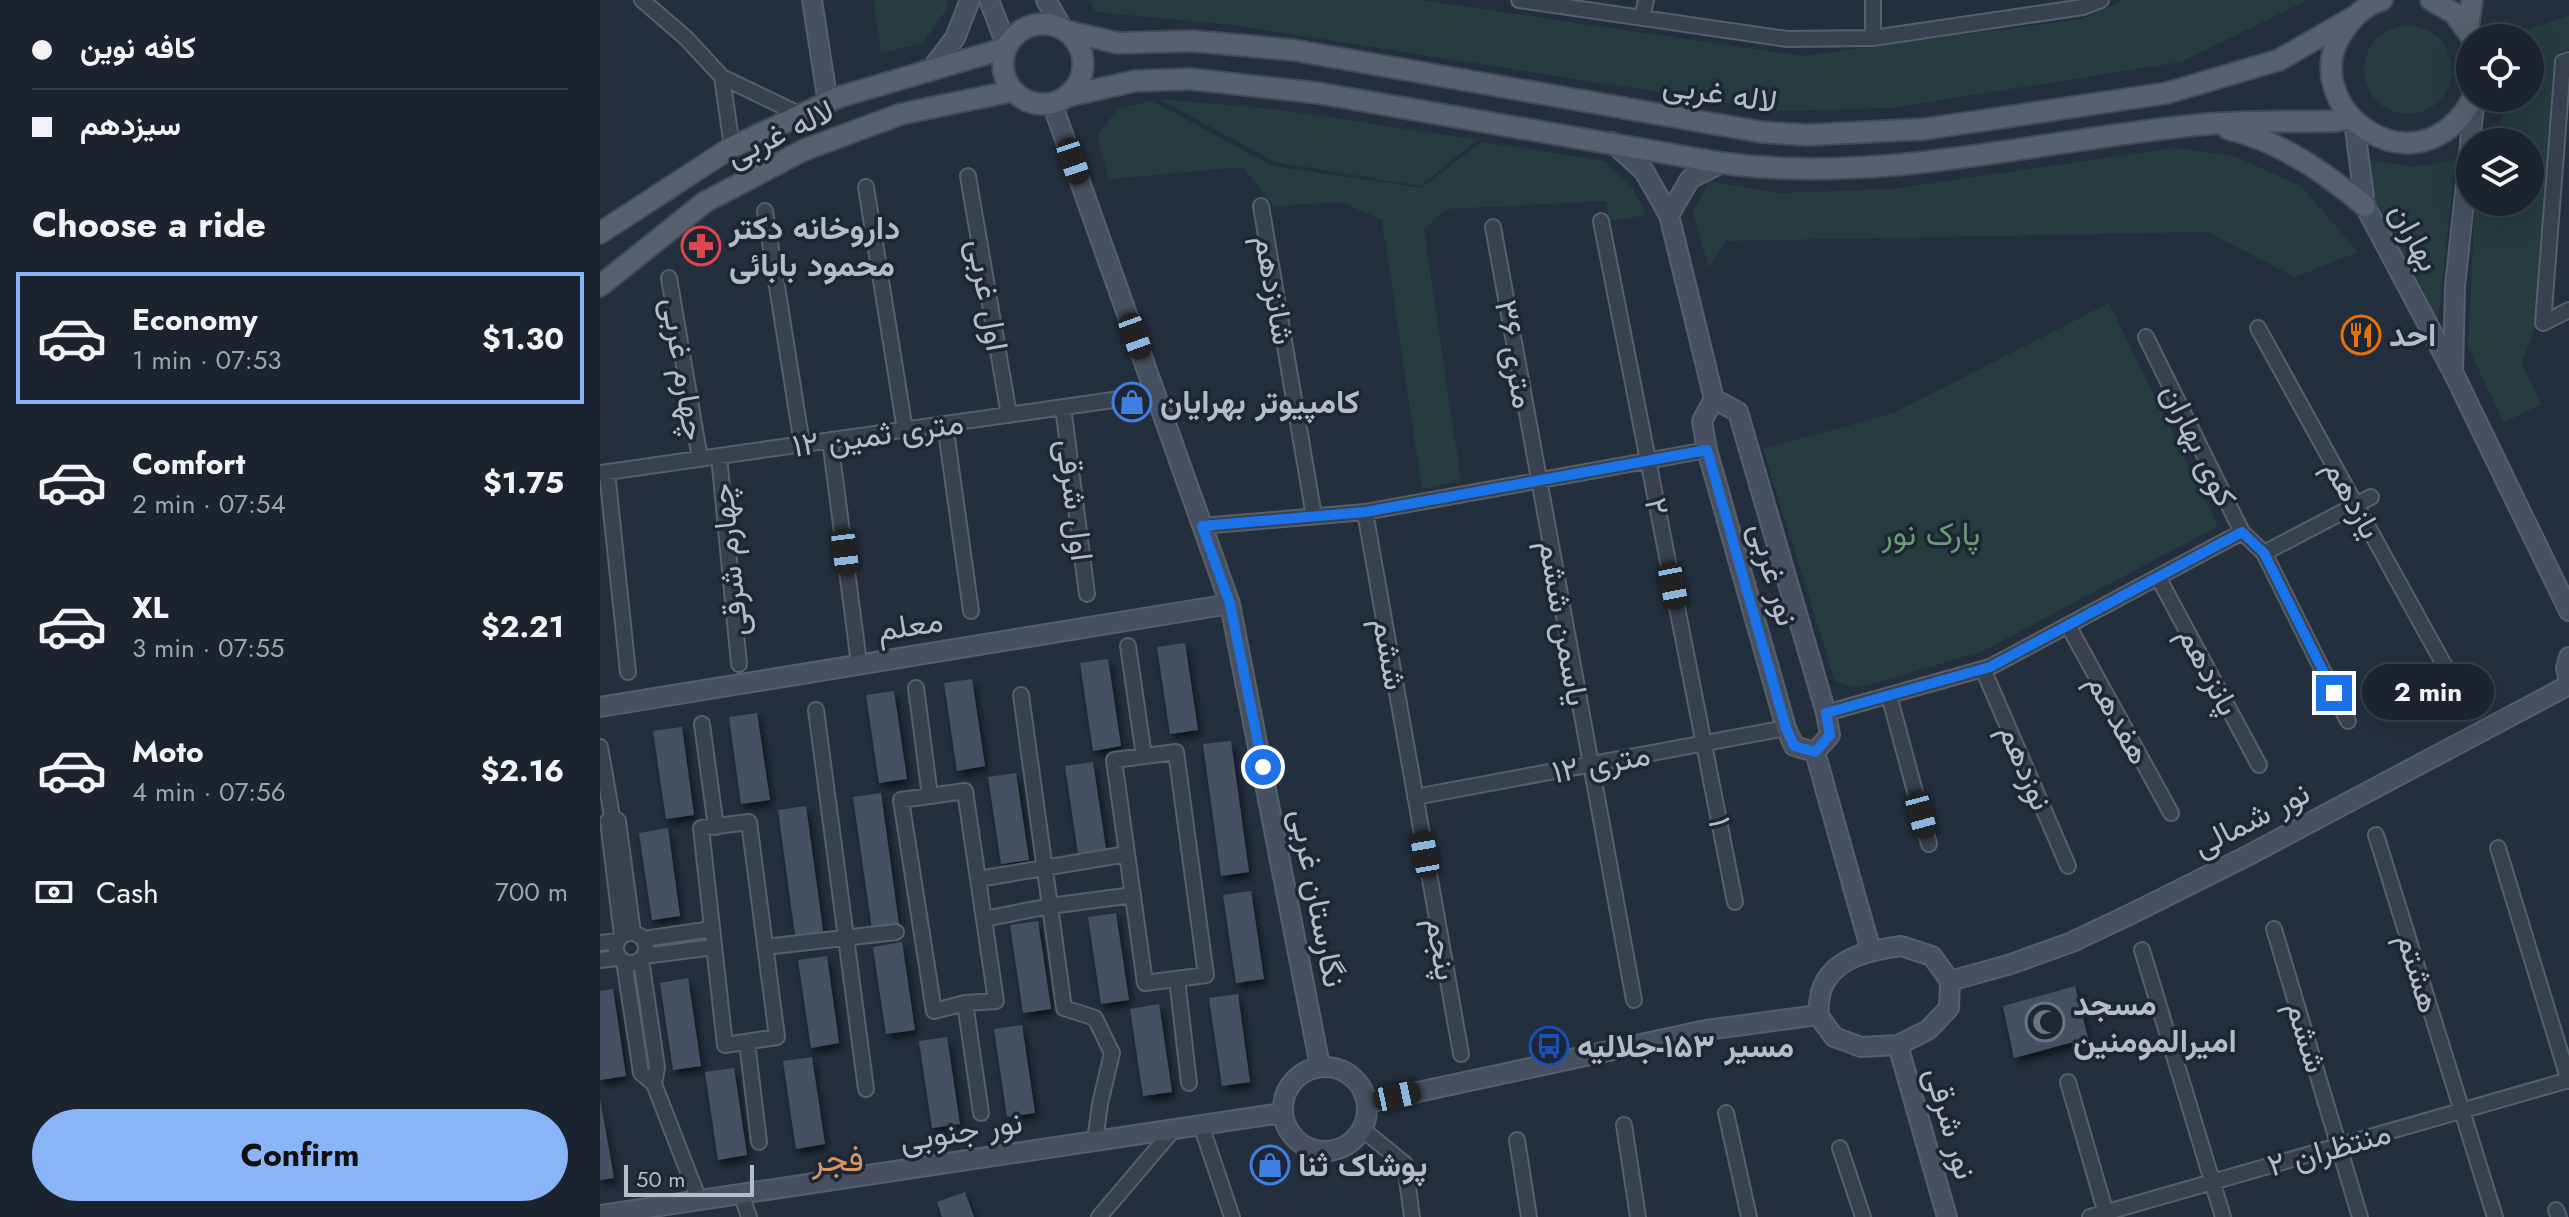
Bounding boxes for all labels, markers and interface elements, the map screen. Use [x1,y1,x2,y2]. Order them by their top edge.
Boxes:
map controls [2456,24,2544,216]
button: locate [2456,24,2544,112]
text: کافه نوین [80,26,196,69]
street label: لاله غربی [1660,61,1780,125]
street label: لاله غربی [718,88,842,178]
text: سیزدهم [80,103,181,146]
button: layers [2456,128,2544,216]
car [1054,134,1092,188]
street label: بهاران [2378,195,2452,279]
text: Choose a ride [32,198,266,250]
place label: داروخانه دکتر محمود بابائی [728,205,900,288]
pharmacy icon: داروخانه دکتر محمود بابائی [680,225,722,267]
street label: شانزدهم [1243,232,1307,348]
street label: اول غربی [956,235,1020,355]
street label: چهارم غربی [650,294,718,444]
street label: ۳۶ متری [1483,296,1547,412]
text: Economy [132,298,258,341]
icon: car [36,302,108,374]
car [1116,309,1154,363]
place label: احد [2389,312,2436,358]
restaurant icon: احد [2340,314,2382,356]
text: $1.30 [482,317,564,360]
text: 1 min · 07:53 [132,341,282,379]
street label: کوی بهاران [2149,375,2249,515]
place label: کامپیوتر بهرایان [1160,379,1359,425]
shop icon: کامپیوتر بهرایان [1111,381,1153,423]
street label: ۱۲ متری ثمین [789,399,967,469]
street label: اول شرقی [1045,436,1105,564]
text: Comfort [132,442,245,485]
icon: car [36,446,108,518]
street label: یازدهم [2312,451,2394,547]
text: $1.75 [483,461,564,504]
street label: چهارم شرقی [698,481,760,639]
text: 2 min · 07:54 [132,485,286,523]
street label: ۲ [1633,493,1681,519]
park label: پارک نور [1881,511,1980,557]
street label: نور غربی [1737,517,1811,631]
car [830,527,860,577]
street label: یاسمن ششم [1527,537,1601,709]
car [1657,560,1689,612]
text: XL [132,586,168,629]
icon: car [36,590,108,662]
street label: معلم [874,597,946,653]
text: $2.21 [481,605,564,648]
street label: ششم [1361,614,1419,694]
street label: پانزدهم [2166,618,2252,724]
text: 3 min · 07:55 [132,629,284,667]
street label: هفدهم [2075,665,2163,773]
callout: 2 min [2362,665,2494,721]
text: 2 min [2394,673,2462,711]
route end [2316,675,2352,711]
street label: نوزدهم [1987,717,2065,817]
text: Moto [132,730,204,773]
street label: ۱۲ متری [1548,731,1654,795]
icon: car [36,734,108,806]
text: $2.16 [481,749,564,792]
route start [1245,749,1281,785]
street label: نور شمالی [2184,770,2318,868]
text: 4 min · 07:56 [132,773,286,811]
car [1903,789,1939,841]
street label: نگارستان غربی [1278,805,1358,991]
street label: ۱ [1697,813,1743,831]
car [1409,828,1441,880]
icon: cash [32,870,76,914]
text: Cash [96,871,159,914]
text: 700 m [495,873,568,911]
street label: پنجم [1414,914,1470,984]
street label: هشتم [2385,928,2453,1018]
place label: مسجد امیرالمومنین [2073,981,2237,1064]
street label: ششم [2274,996,2340,1078]
mosque icon: مسجد امیرالمومنین [2024,1001,2066,1043]
place label: مسیر ۱۵۳-جلالیه [1577,1023,1794,1069]
bus stop icon: مسیر ۱۵۳-جلالیه [1528,1025,1570,1067]
street label: نور شرقی [1913,1062,1989,1184]
car [1371,1079,1423,1113]
street label: نور جنوبی [896,1099,1026,1163]
button: Confirm [32,1109,568,1201]
street label: منتظران ۲ [2262,1109,2396,1189]
district label: فجر [811,1135,864,1184]
place label: پوشاک ثنا [1298,1142,1428,1188]
shop icon: پوشاک ثنا [1249,1144,1291,1186]
scale bar [624,1161,754,1197]
text: 50 m [636,1163,685,1195]

